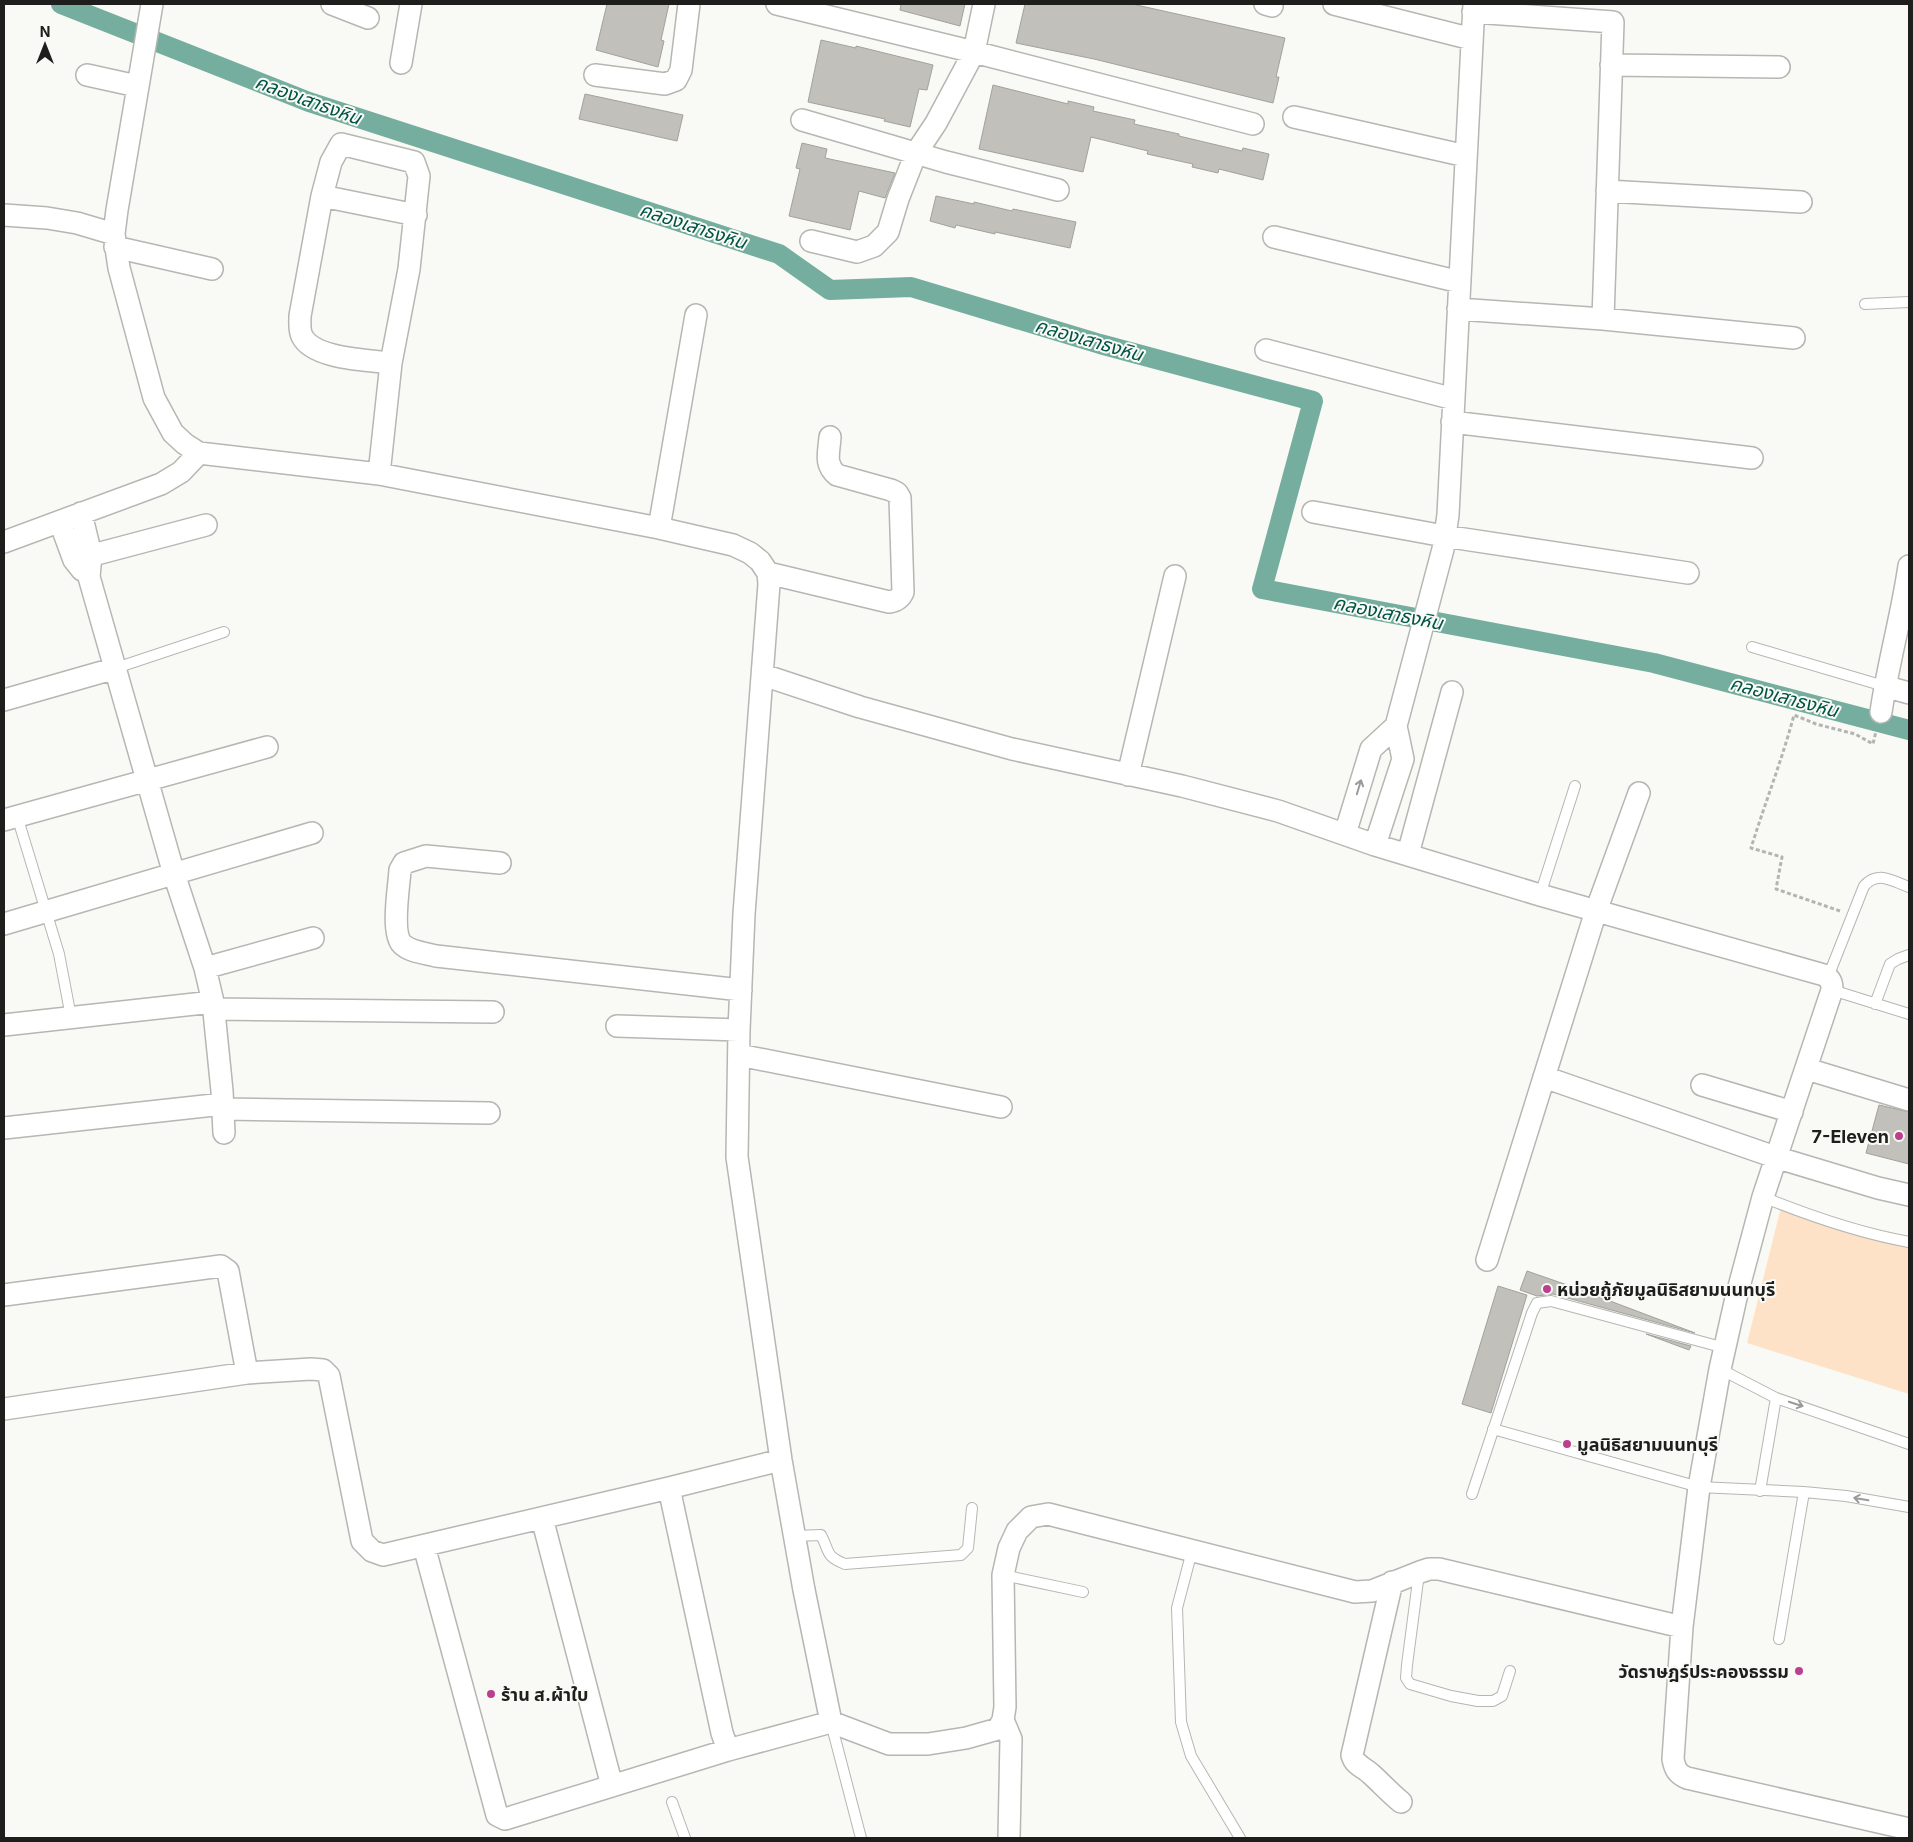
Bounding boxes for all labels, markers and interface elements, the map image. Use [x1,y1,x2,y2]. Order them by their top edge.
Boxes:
north arrow [20,20,70,70]
text: N [40,23,50,40]
water label: คลองเสาธงหิน [252,70,365,130]
water label: คลองเสาธงหิน [637,198,751,254]
water label: คลองเสาธงหิน [1032,314,1147,367]
water label: คลองเสาธงหิน [1331,591,1446,635]
water label: คลองเสาธงหิน [1727,672,1842,723]
one-way arrow [1355,780,1365,796]
place label: 7-Eleven [1812,1126,1889,1147]
marker: 7-Eleven [1893,1130,1905,1142]
place label: หน่วยกู้ภัยมูลนิธิสยามนนทบุรี [1557,1279,1775,1301]
marker: หน่วยกู้ภัยมูลนิธิสยามนนทบุรี [1541,1283,1553,1295]
one-way arrow [1788,1400,1804,1410]
place label: มูลนิธิสยามนนทบุรี [1577,1434,1718,1456]
marker: มูลนิธิสยามนนทบุรี [1561,1438,1573,1450]
one-way arrow [1854,1493,1870,1503]
place label: วัดราษฎร์ประคองธรรม [1618,1661,1789,1682]
marker: วัดราษฎร์ประคองธรรม [1793,1665,1805,1677]
place label: ร้าน ส.ผ้าใบ [501,1684,588,1705]
marker: ร้าน ส.ผ้าใบ [485,1688,497,1700]

